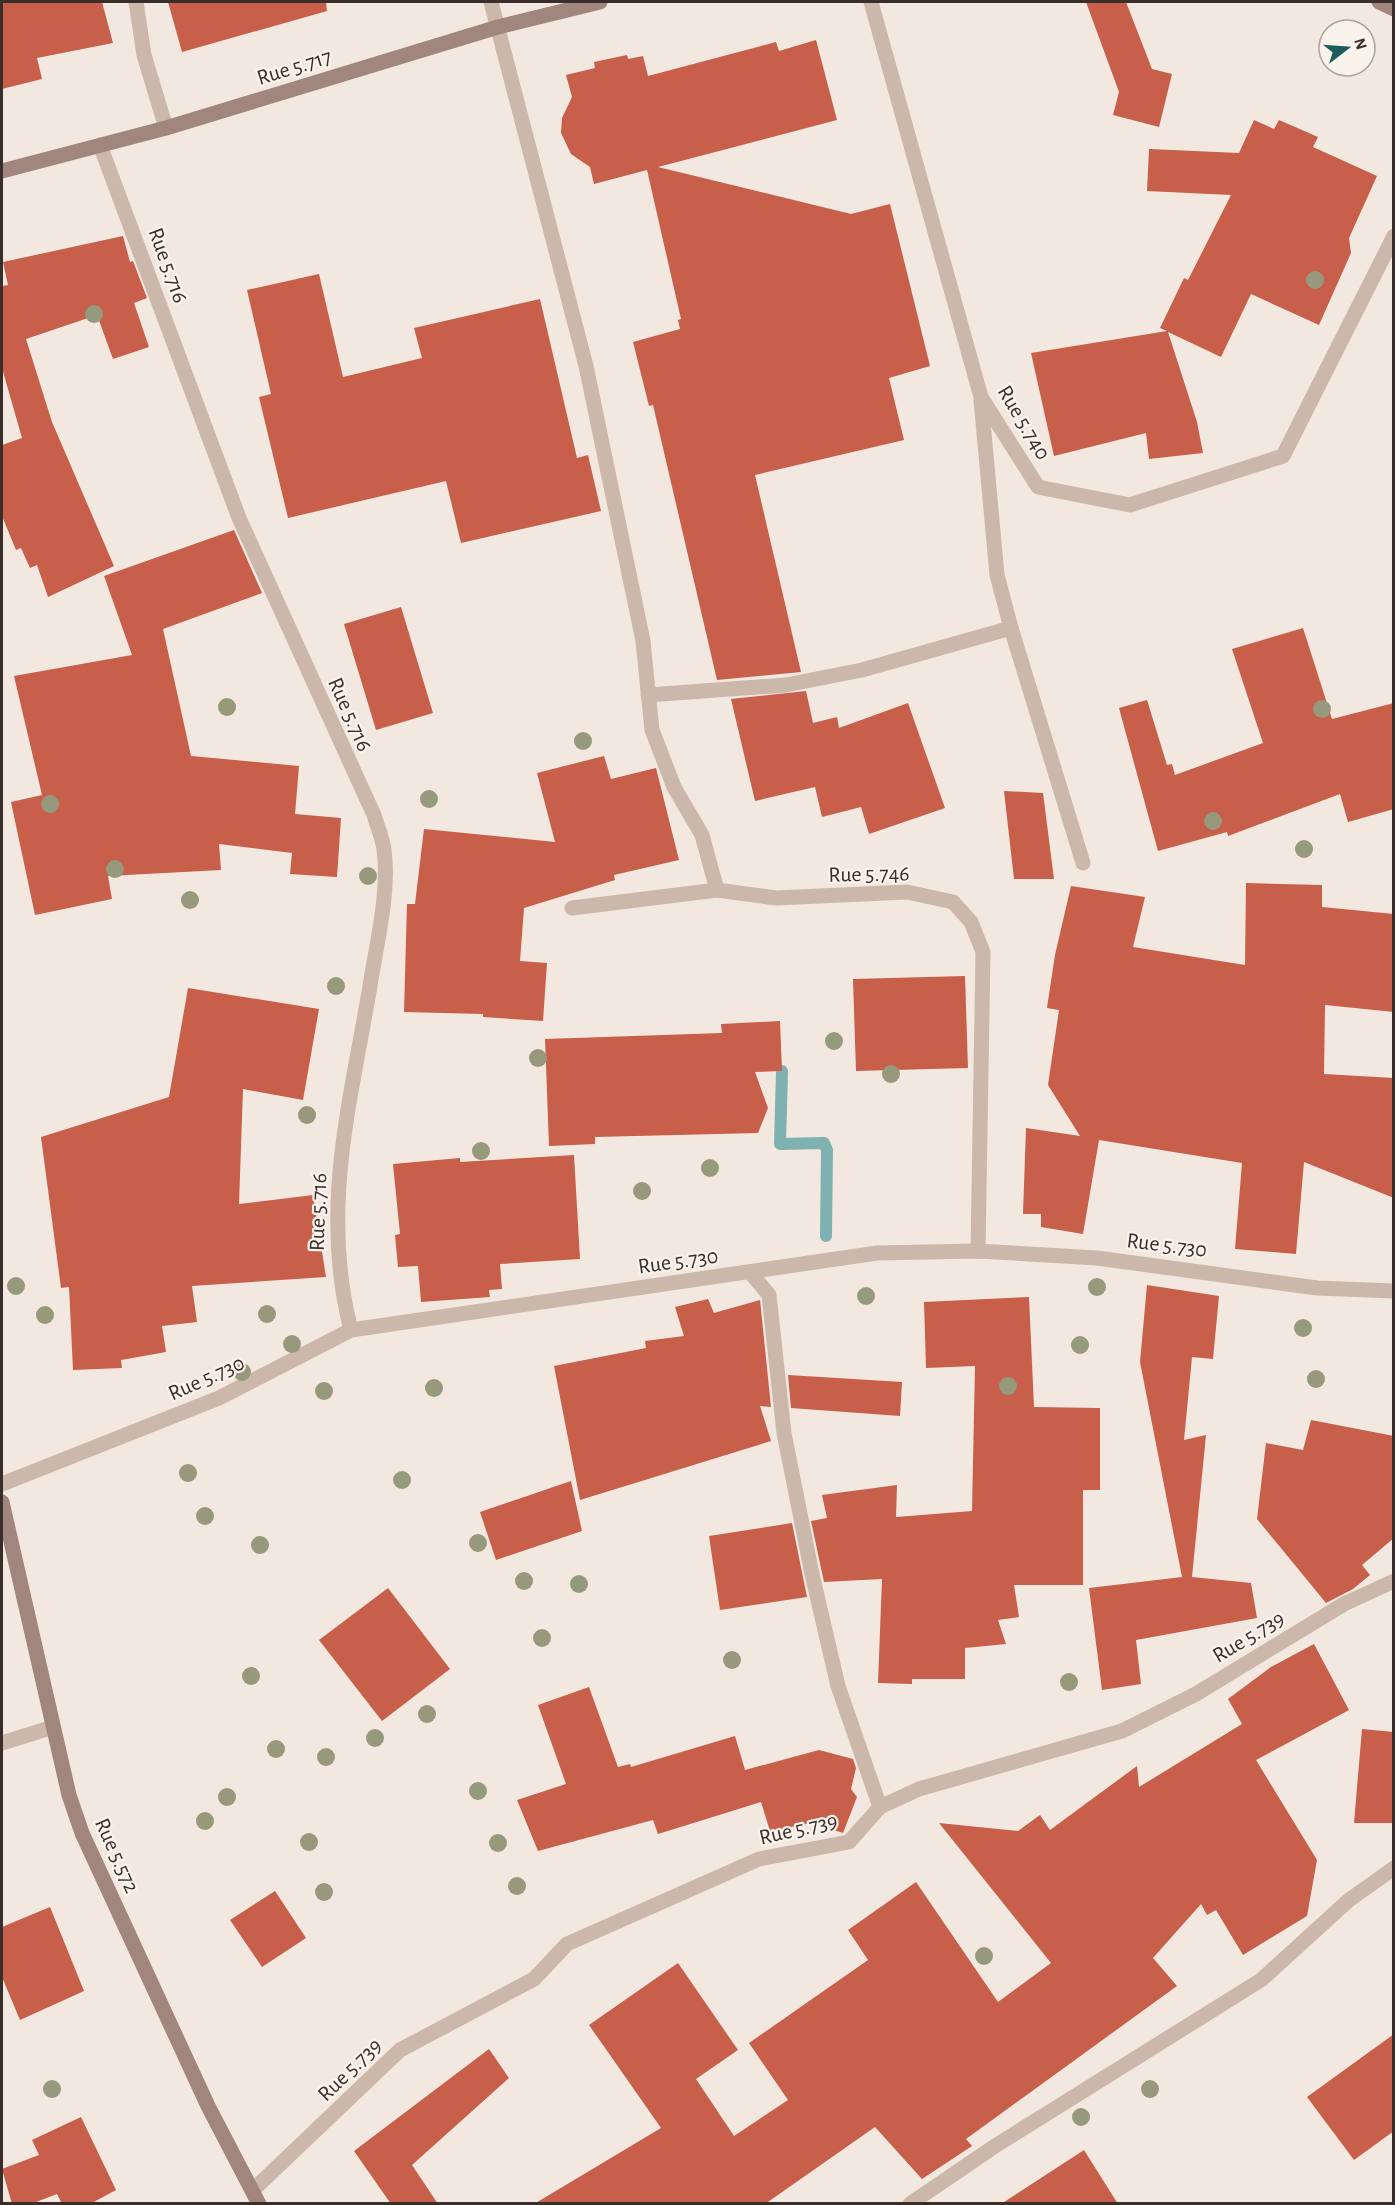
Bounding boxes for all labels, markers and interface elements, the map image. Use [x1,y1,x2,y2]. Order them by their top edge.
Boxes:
north arrow [1317,18,1377,78]
text: N [1351,36,1370,52]
street label: Rue 5.717 [254,45,334,89]
street label: Rue 5.716 [144,225,192,306]
street label: Rue 5.740 [994,382,1055,463]
street label: Rue 5.716 [324,674,376,755]
street label: Rue 5.746 [828,862,910,886]
street label: Rue 5.716 [306,1173,330,1251]
street label: Rue 5.730 [1125,1229,1208,1261]
street label: Rue 5.730 [637,1244,720,1278]
street label: Rue 5.730 [165,1351,248,1404]
street label: Rue 5.739 [1209,1607,1288,1667]
street label: Rue 5.739 [757,1809,839,1849]
street label: Rue 5.572 [91,1815,143,1896]
street label: Rue 5.739 [313,2034,386,2105]

